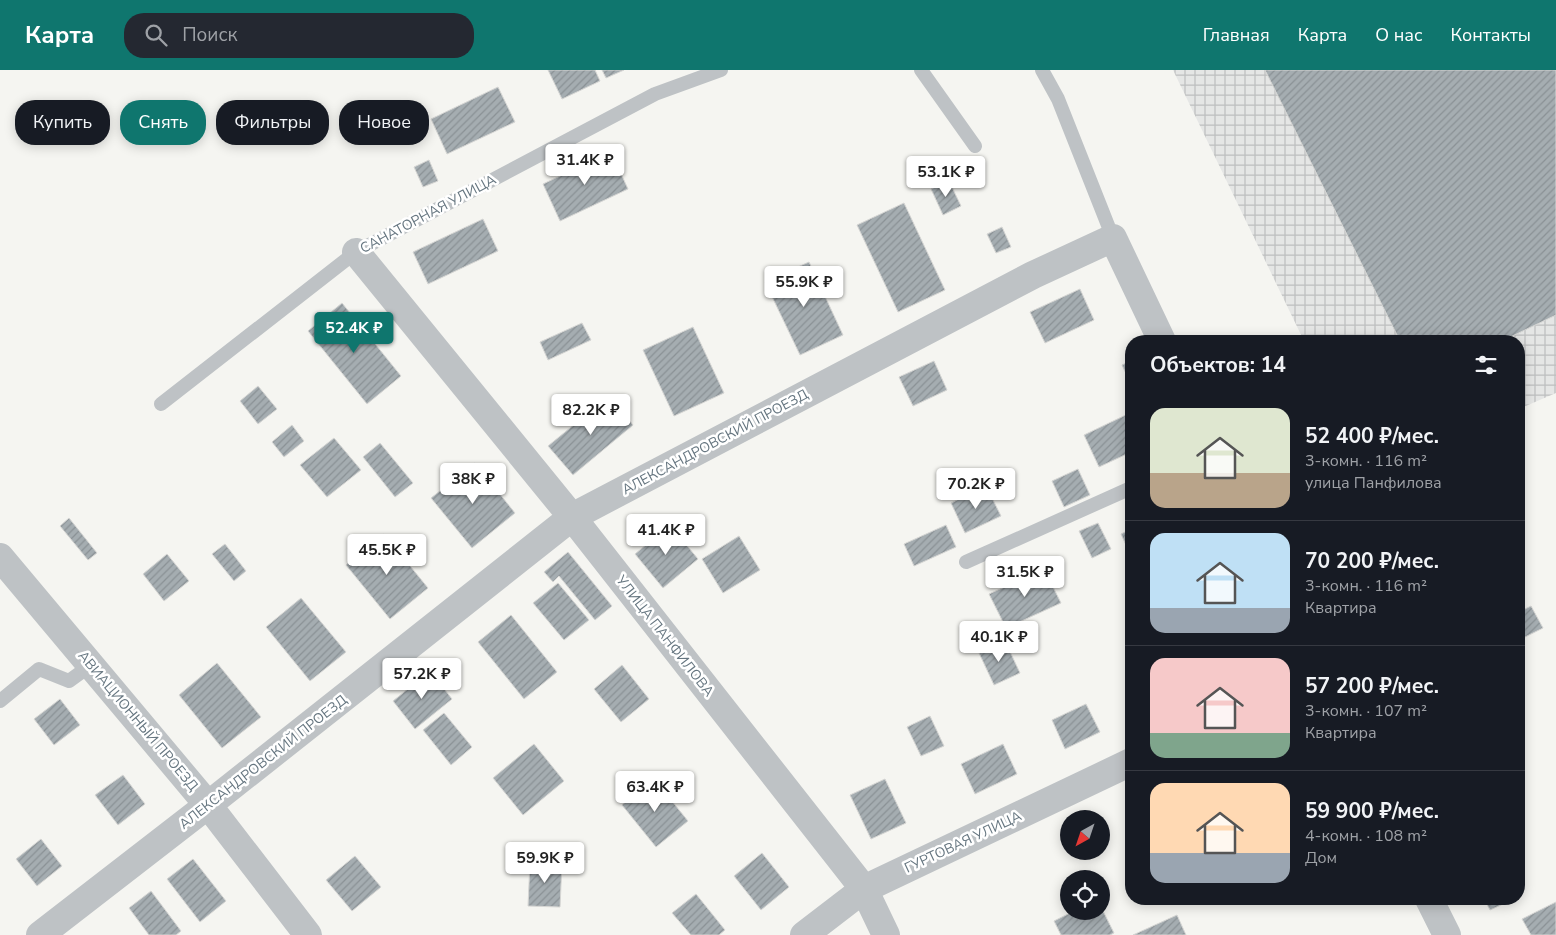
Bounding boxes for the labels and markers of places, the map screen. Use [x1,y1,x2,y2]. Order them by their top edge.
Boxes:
pin: 31.4K ₽ [539,144,631,186]
pin: 53.1K ₽ [900,156,992,198]
pin: 55.9K ₽ [758,266,850,308]
pin: 52.4K ₽ [308,312,400,354]
pin: 82.2K ₽ [545,394,637,436]
pin: 38K ₽ [438,462,508,505]
pin: 70.2K ₽ [930,468,1022,510]
pin: 41.4K ₽ [620,514,712,556]
pin: 45.5K ₽ [341,534,433,576]
pin: 31.5K ₽ [979,556,1071,598]
pin: 40.1K ₽ [953,620,1045,663]
pin: 57.2K ₽ [376,658,468,700]
pin: 63.4K ₽ [609,770,701,813]
pin: 59.9K ₽ [499,842,591,884]

